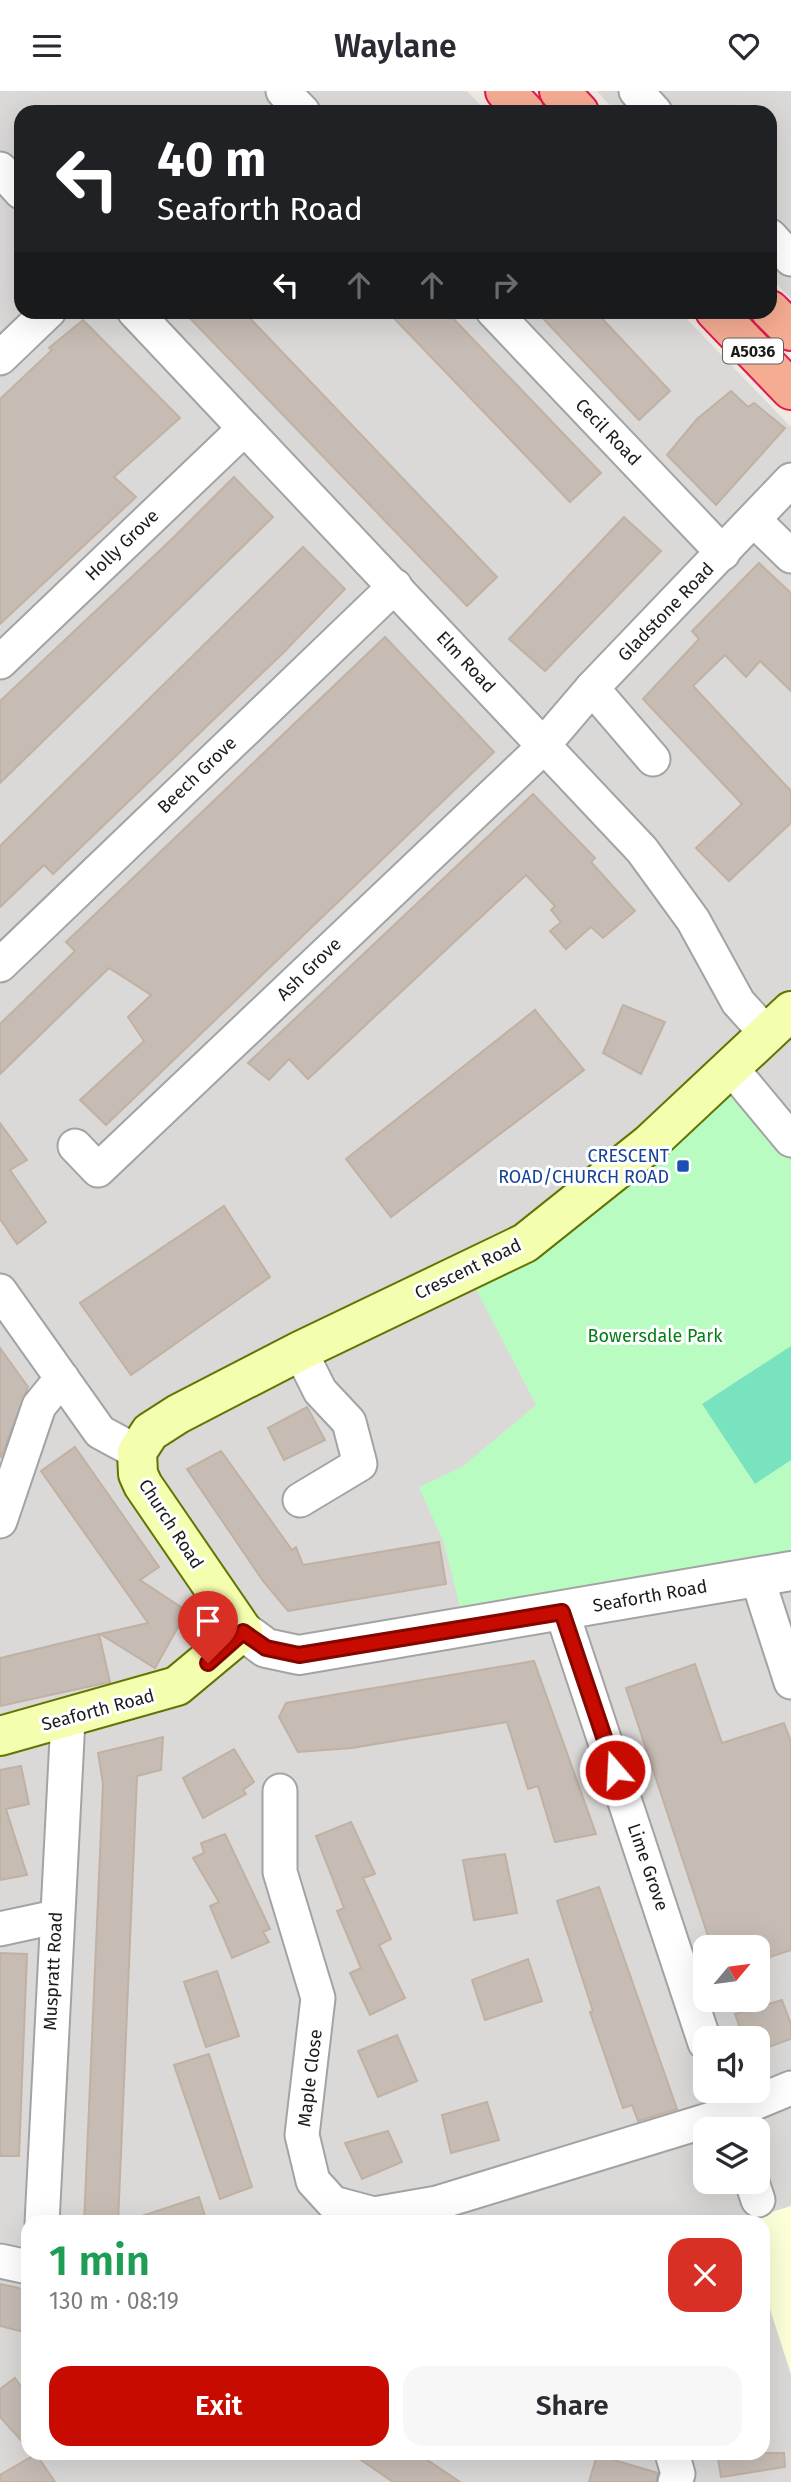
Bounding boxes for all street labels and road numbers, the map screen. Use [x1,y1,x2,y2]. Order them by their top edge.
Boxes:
road number: A5036 [723,339,783,363]
street label: Cecil Road [571,394,645,470]
street label: Holly Grove [81,505,163,585]
street label: Gladstone Road [613,558,719,666]
street label: Elm Road [432,627,500,697]
street label: Beech Grove [153,732,241,818]
street label: Ash Grove [272,933,346,1005]
street label: Crescent Road [411,1234,525,1304]
street label: Church Road [134,1475,208,1573]
street label: Seaforth Road [591,1575,709,1617]
street label: Seaforth Road [39,1684,157,1736]
street label: Lime Grove [623,1820,673,1914]
street label: Muspratt Road [39,1911,67,2031]
street label: Maple Close [293,2028,327,2128]

